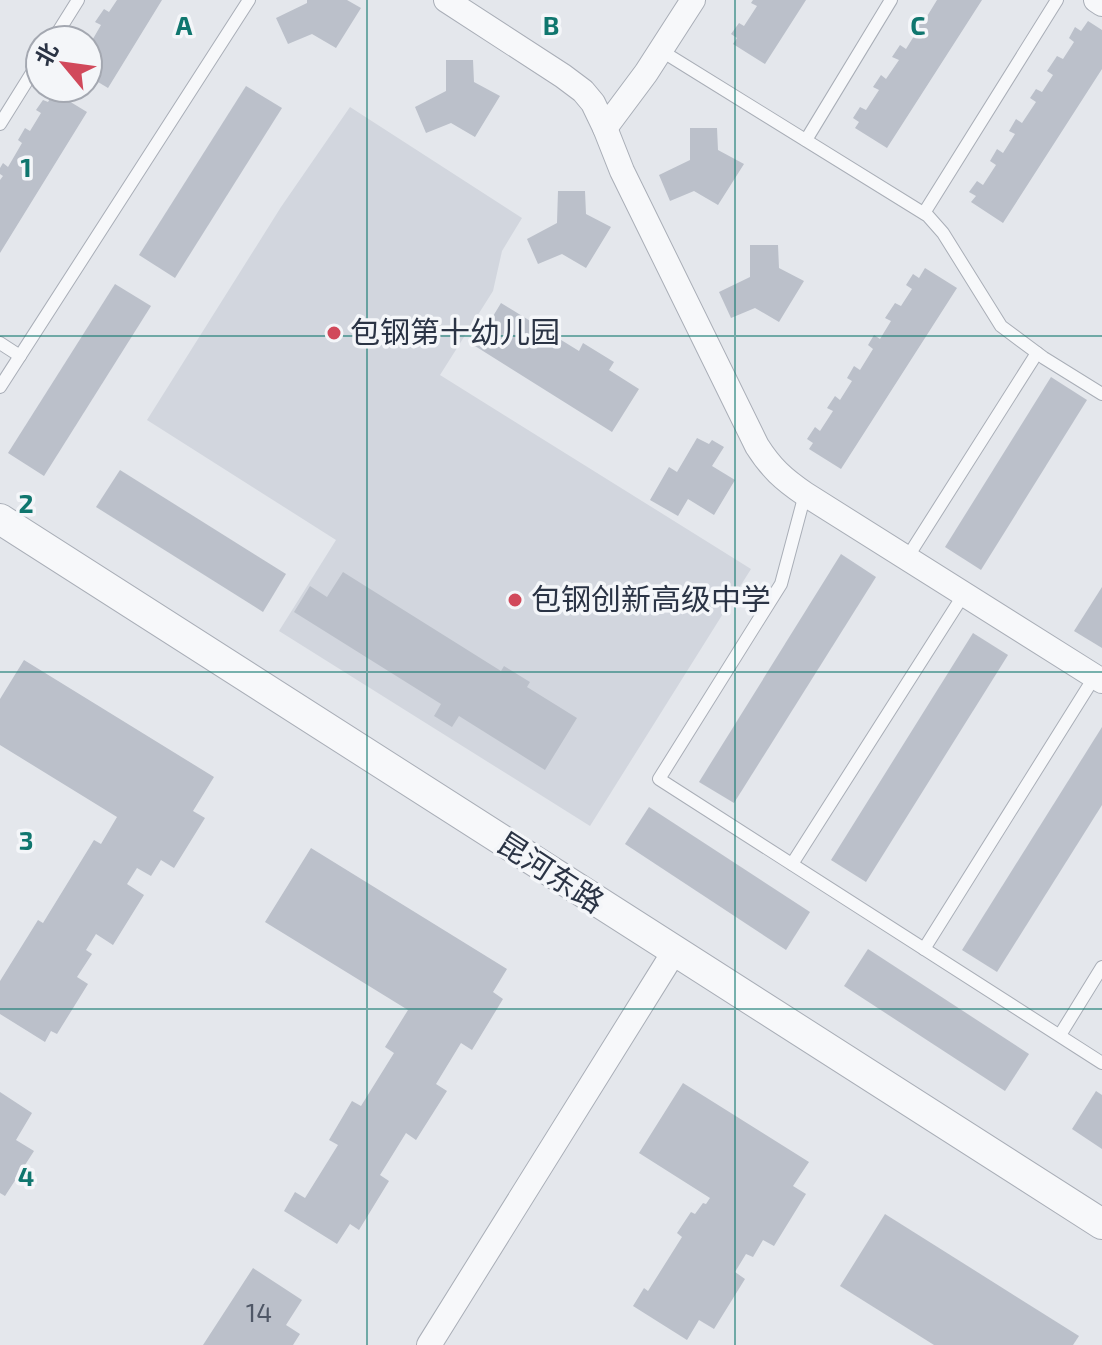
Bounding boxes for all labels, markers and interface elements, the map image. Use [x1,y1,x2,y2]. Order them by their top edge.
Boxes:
text: A [176,9,193,40]
text: B [543,9,559,40]
text: C [910,9,926,40]
north arrow [24,24,104,104]
text: 北 [29,38,62,70]
text: 1 [20,151,32,182]
place label: 包钢第十幼儿园 [350,313,560,349]
marker: 包钢第十幼儿园 [325,324,343,342]
text: 2 [18,487,34,518]
place label: 包钢创新高级中学 [531,580,771,616]
marker: 包钢创新高级中学 [506,591,524,609]
text: 3 [19,824,33,855]
street label: 昆河东路 [491,824,611,919]
text: 4 [18,1160,34,1191]
house number: 14 [246,1296,272,1327]

